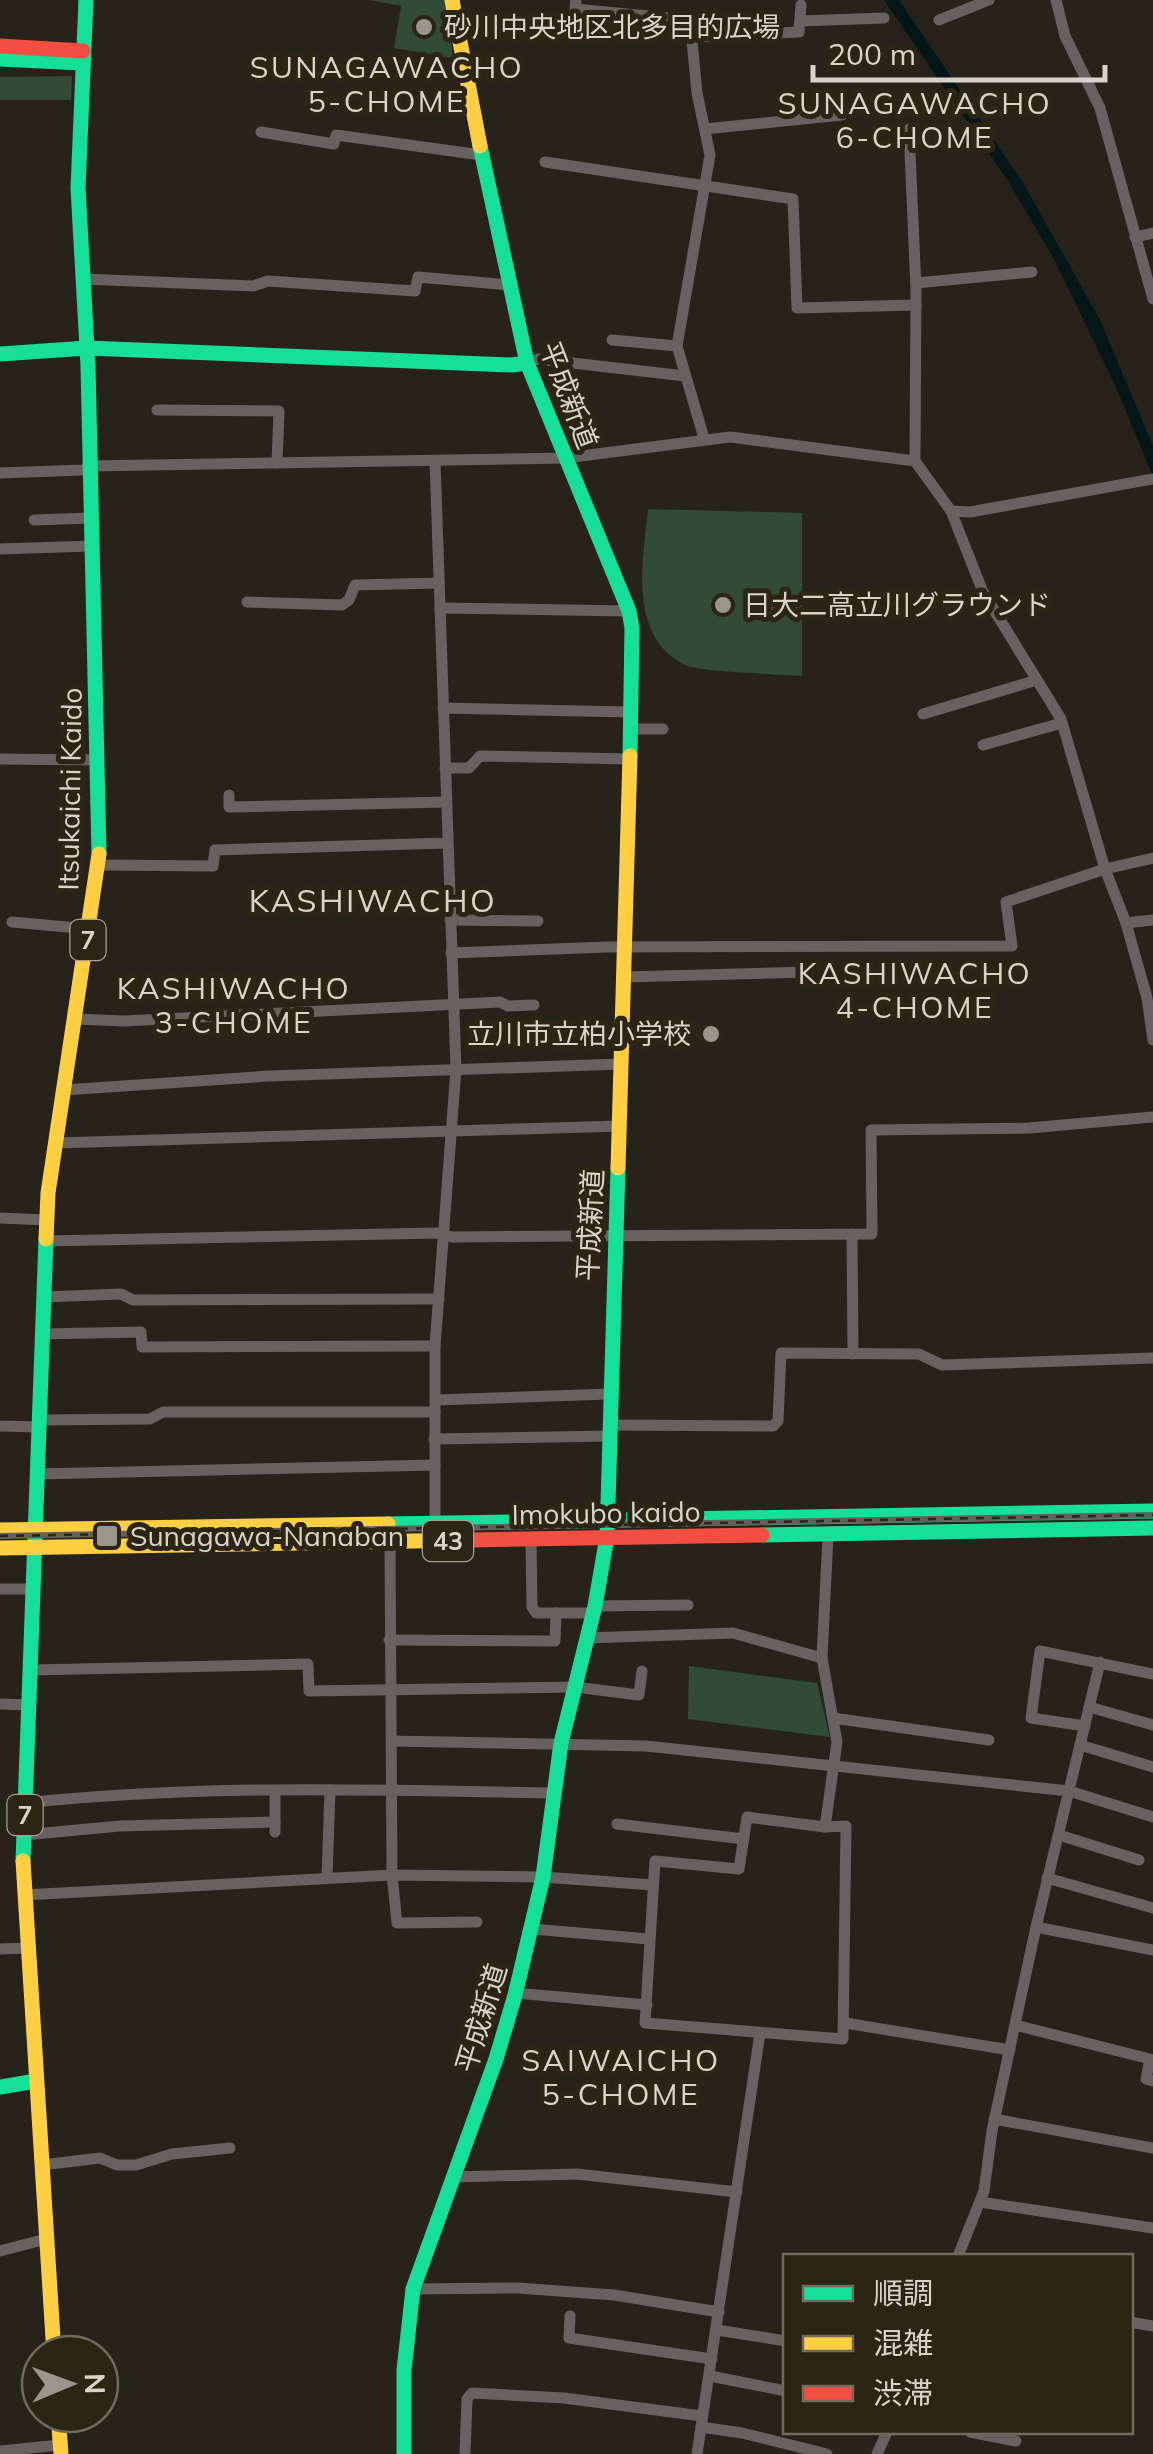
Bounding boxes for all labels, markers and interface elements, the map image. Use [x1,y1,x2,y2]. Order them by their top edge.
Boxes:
place label: 砂川中央地区北多目的広場 [444,9,780,44]
marker: 砂川中央地区北多目的広場 [413,16,435,38]
scale bar [813,20,1106,82]
text: 200 m [828,35,916,73]
district label: SUNAGAWACHO 5-CHOME [250,48,524,120]
district label: SUNAGAWACHO 6-CHOME [778,84,1052,156]
street label: 平成新道 [533,336,606,453]
place label: 日大二高立川グラウンド [743,587,1051,622]
marker: 日大二高立川グラウンド [712,594,734,616]
street label: Itsukaichi Kaido [50,687,89,891]
district label: KASHIWACHO [249,880,497,920]
road number: 7 [70,920,106,960]
district label: KASHIWACHO 4-CHOME [798,954,1032,1026]
district label: KASHIWACHO 3-CHOME [117,969,351,1041]
place label: 立川市立柏小学校 [467,1016,691,1051]
marker: 立川市立柏小学校 [700,1023,722,1045]
street label: 平成新道 [569,1168,610,1282]
street label: Imokubo kaido [511,1493,701,1532]
place label: Sunagawa-Nanaban [130,1518,404,1553]
road number: 43 [423,1521,473,1561]
marker: Sunagawa-Nanaban [94,1523,120,1549]
road number: 7 [8,1795,42,1835]
street label: 平成新道 [447,1959,514,2077]
district label: SAIWAICHO 5-CHOME [521,2041,721,2113]
legend [783,2254,1133,2434]
text: 順調 [873,2274,933,2312]
text: 混雑 [873,2324,933,2362]
north arrow [20,2334,120,2434]
text: N [78,2373,113,2394]
text: 渋滞 [873,2374,933,2412]

